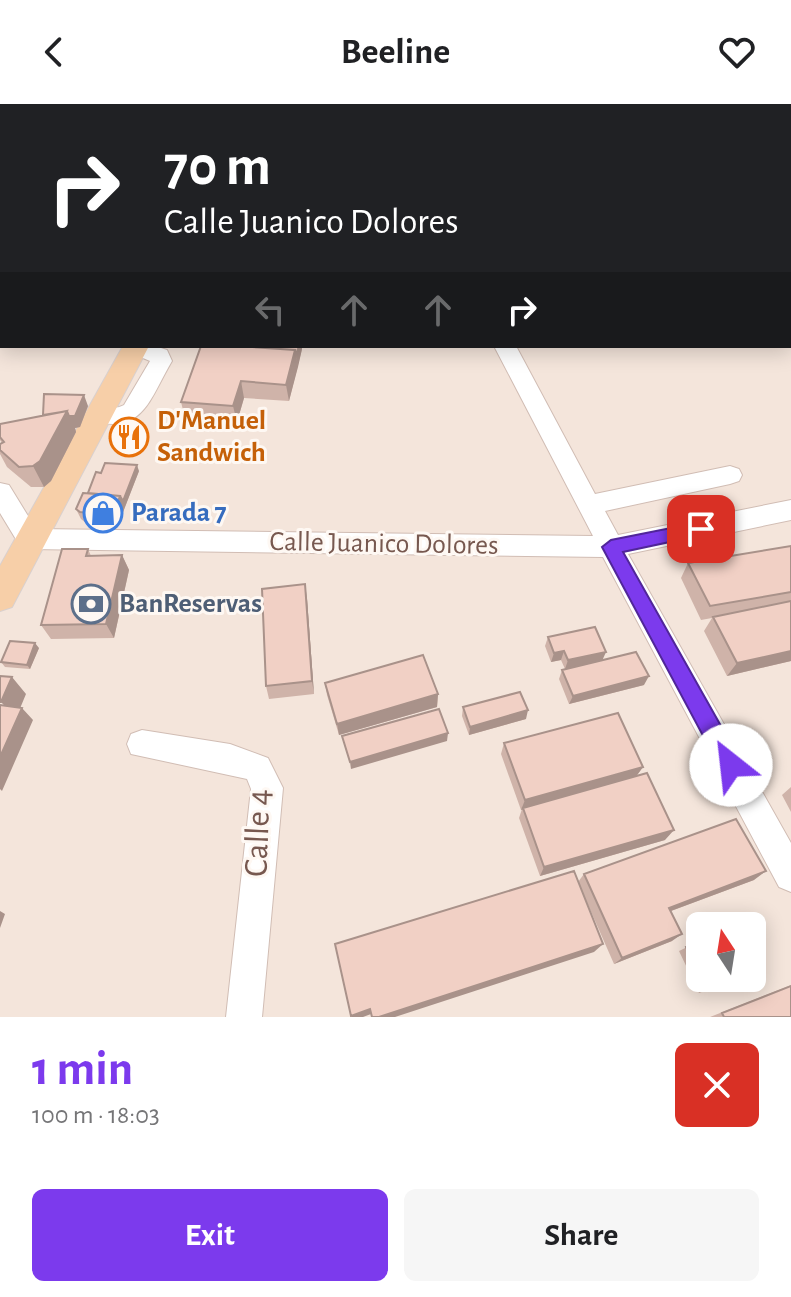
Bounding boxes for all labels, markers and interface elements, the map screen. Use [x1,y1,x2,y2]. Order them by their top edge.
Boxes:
icon: back [32,30,76,74]
icon: heart [715,30,759,74]
text: Beeline [341,34,450,70]
icon: right [32,136,136,240]
text: 70 m [164,139,271,195]
text: Calle Juanico Dolores [164,204,459,240]
icon: left [248,288,292,332]
icon: ahead [332,288,376,332]
icon: ahead [416,288,460,332]
icon: right [500,288,544,332]
place label: D'Manuel Sandwich [157,407,266,467]
restaurant icon: D'Manuel Sandwich [108,416,150,458]
shop icon: Parada 7 [82,492,124,534]
pin [667,495,735,563]
place label: Parada 7 [131,499,227,527]
icon: arrive [679,507,723,551]
street label: Calle Juanico Dolores [269,528,499,560]
bank icon: BanReservas [70,583,112,625]
place label: BanReservas [119,590,262,618]
position arrow [689,723,773,807]
street label: Calle 4 [239,789,277,877]
north arrow [686,912,766,992]
map controls [686,912,766,992]
button: close [675,1043,759,1127]
text: 1 min [32,1046,133,1094]
text: 100 m · 18:03 [32,1102,160,1128]
button: Exit [32,1189,388,1281]
button: Share [404,1189,759,1281]

